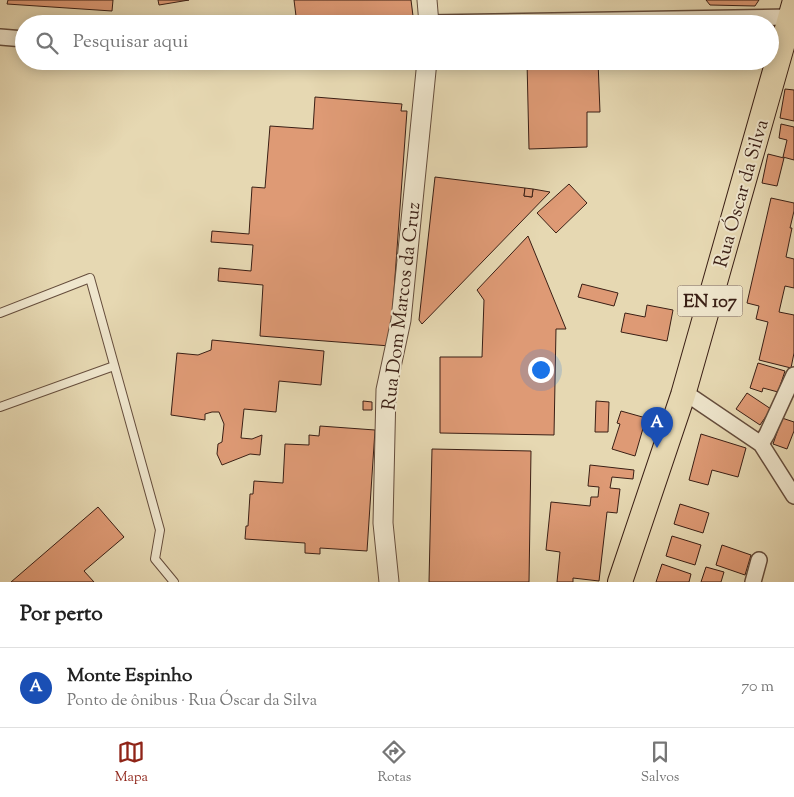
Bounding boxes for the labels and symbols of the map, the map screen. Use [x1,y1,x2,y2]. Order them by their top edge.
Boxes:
street label: Rua Óscar da Silva [708,116,777,271]
street label: Rua Dom Marcos da Cruz [376,201,429,412]
road number: EN 107 [678,286,742,316]
your location [528,357,554,383]
pin: A [641,407,673,448]

